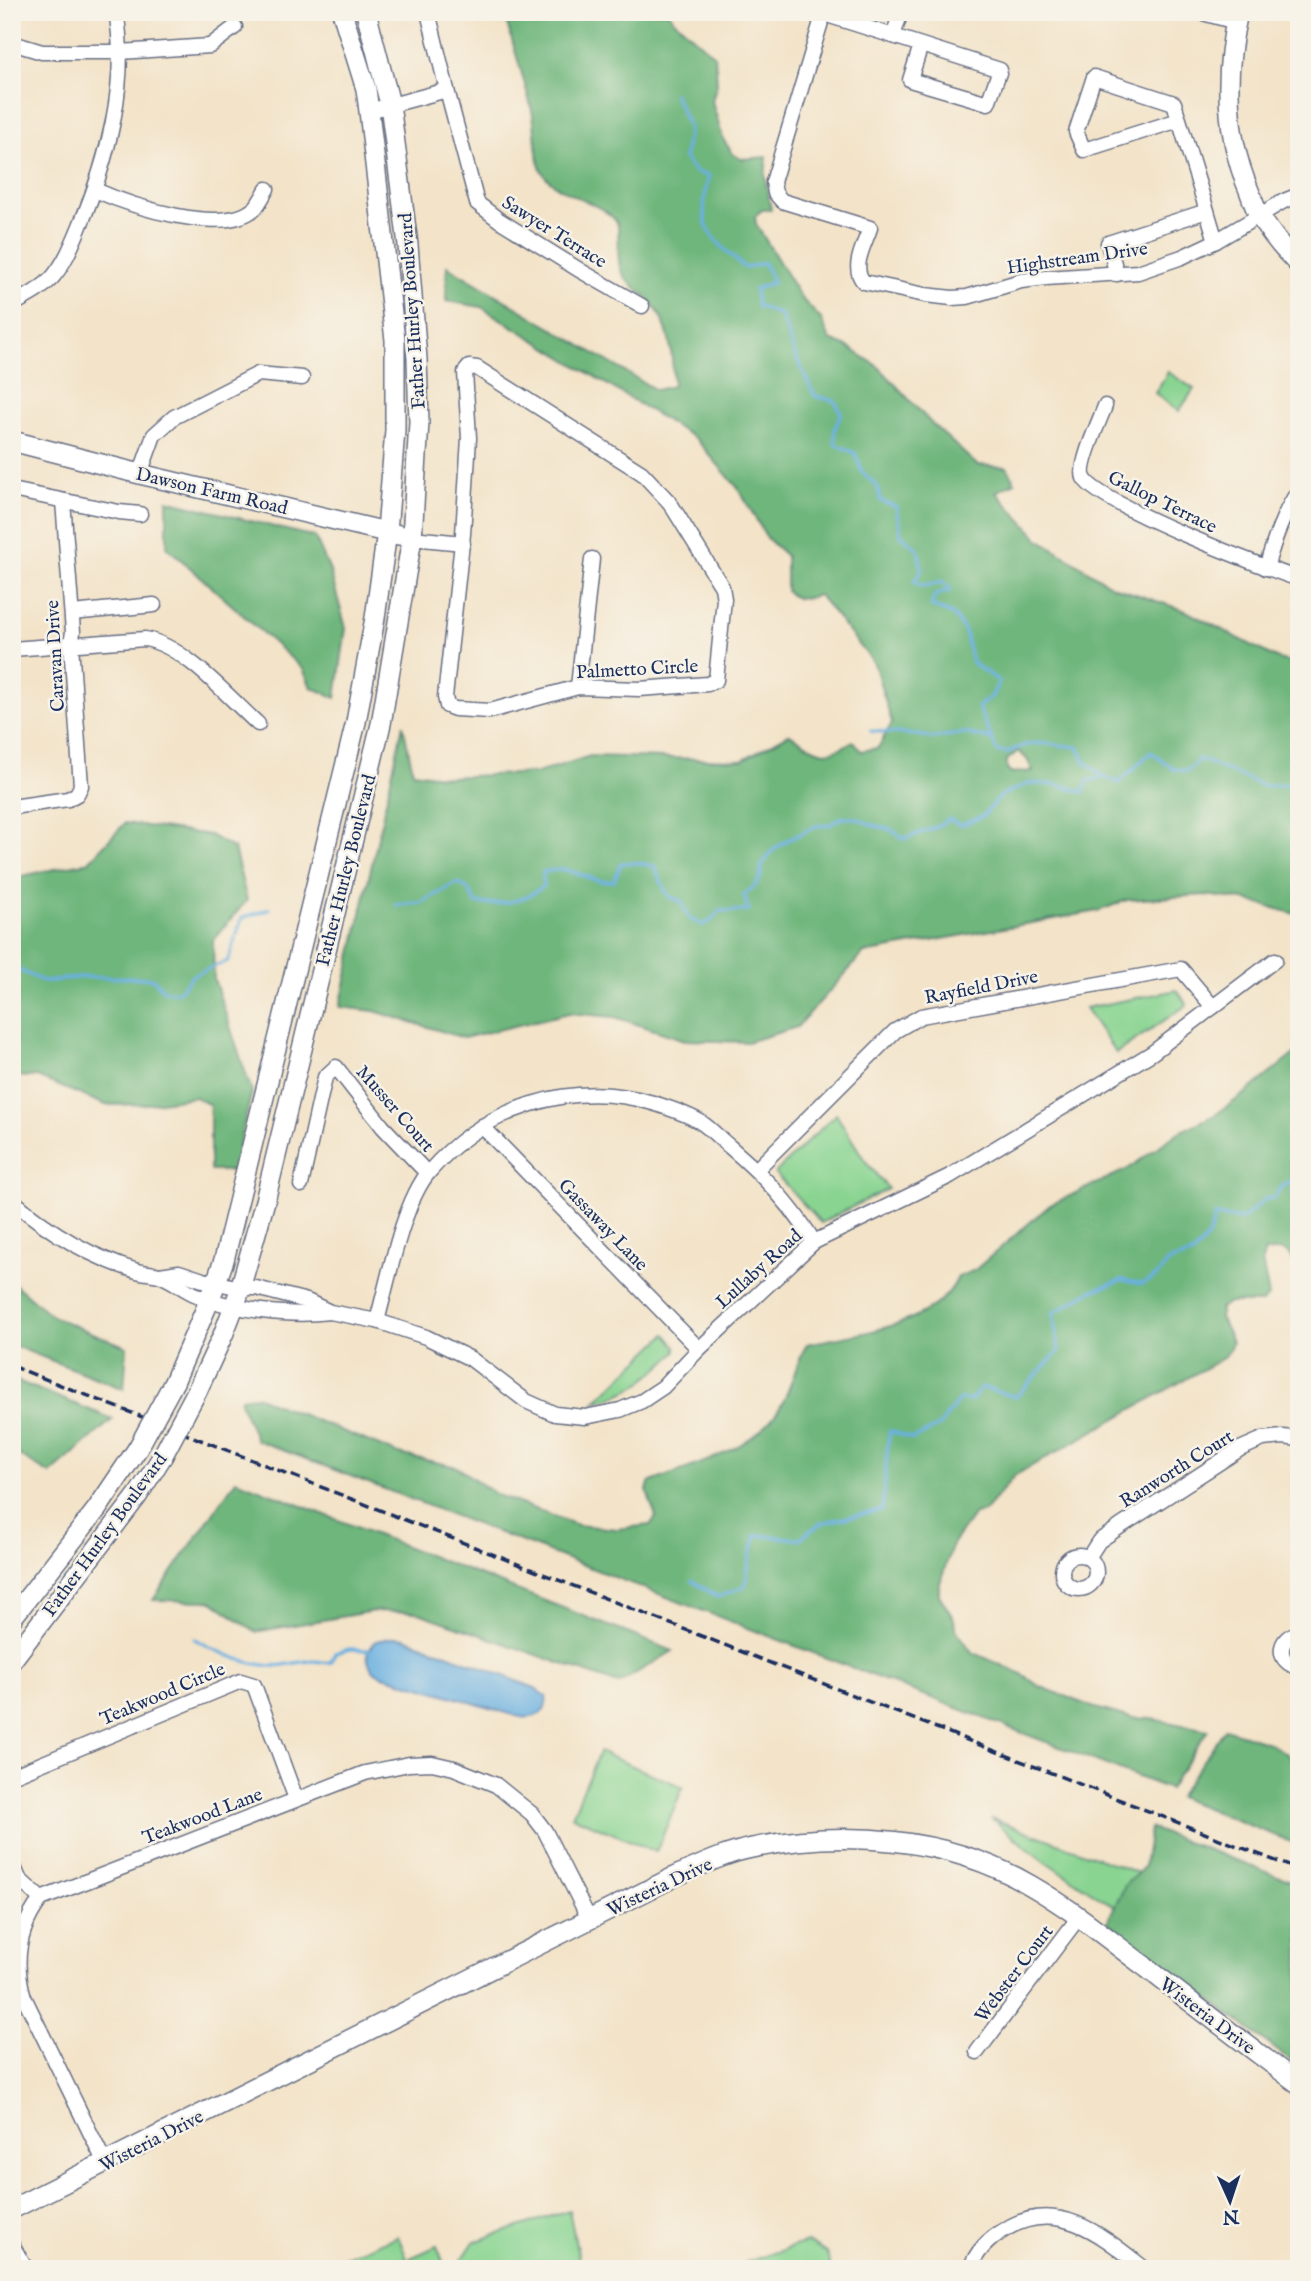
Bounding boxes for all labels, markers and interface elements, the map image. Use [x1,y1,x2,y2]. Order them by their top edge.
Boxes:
street label: Sawyer Terrace [497,191,611,275]
street label: Father Hurley Boulevard [394,211,432,410]
street label: Highstream Drive [1005,237,1150,281]
street label: Dawson Farm Road [133,463,291,521]
street label: Gallop Terrace [1104,466,1221,540]
street label: Caravan Drive [41,599,71,712]
street label: Palmetto Circle [575,655,699,685]
street label: Father Hurley Boulevard [311,771,383,969]
street label: Rayfield Drive [923,965,1040,1011]
street label: Musser Court [350,1061,439,1158]
street label: Gassaway Lane [553,1174,653,1277]
street label: Lullaby Road [711,1224,808,1315]
street label: Ranworth Court [1116,1425,1239,1514]
street label: Father Hurley Boulevard [38,1448,174,1622]
street label: Teakwood Circle [96,1658,229,1732]
street label: Teakwood Lane [139,1783,266,1851]
street label: Wisteria Drive [603,1853,717,1923]
street label: Webster Court [970,1920,1059,2028]
street label: Wisteria Drive [1154,1973,1260,2061]
street label: Wisteria Drive [96,2105,208,2178]
north arrow [1196,2166,1266,2236]
text: N [1221,2204,1241,2228]

